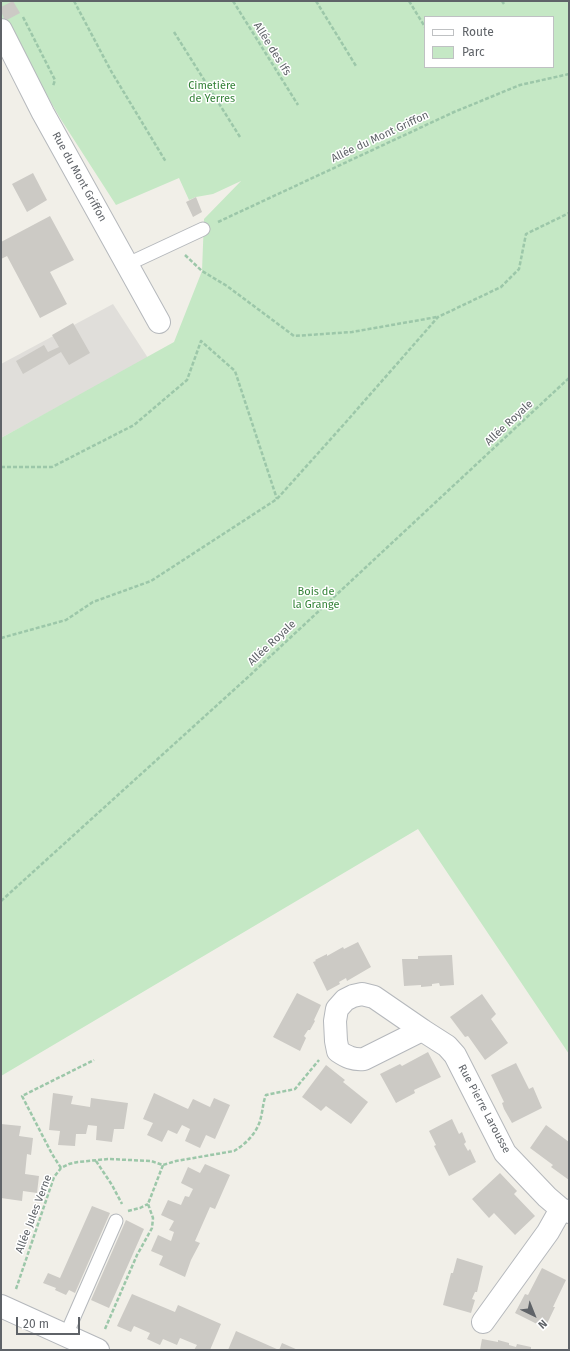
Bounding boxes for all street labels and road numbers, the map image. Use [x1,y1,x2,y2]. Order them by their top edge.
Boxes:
street label: Allée des Ifs [250,20,294,78]
street label: Allée du Mont Griffon [329,109,431,165]
street label: Rue du Mont Griffon [49,130,109,224]
street label: Allée Royale [482,397,536,449]
street label: Allée Royale [245,617,299,669]
street label: Rue Pierre Larousse [455,1062,513,1156]
street label: Allée Jules Verne [13,1173,55,1255]

